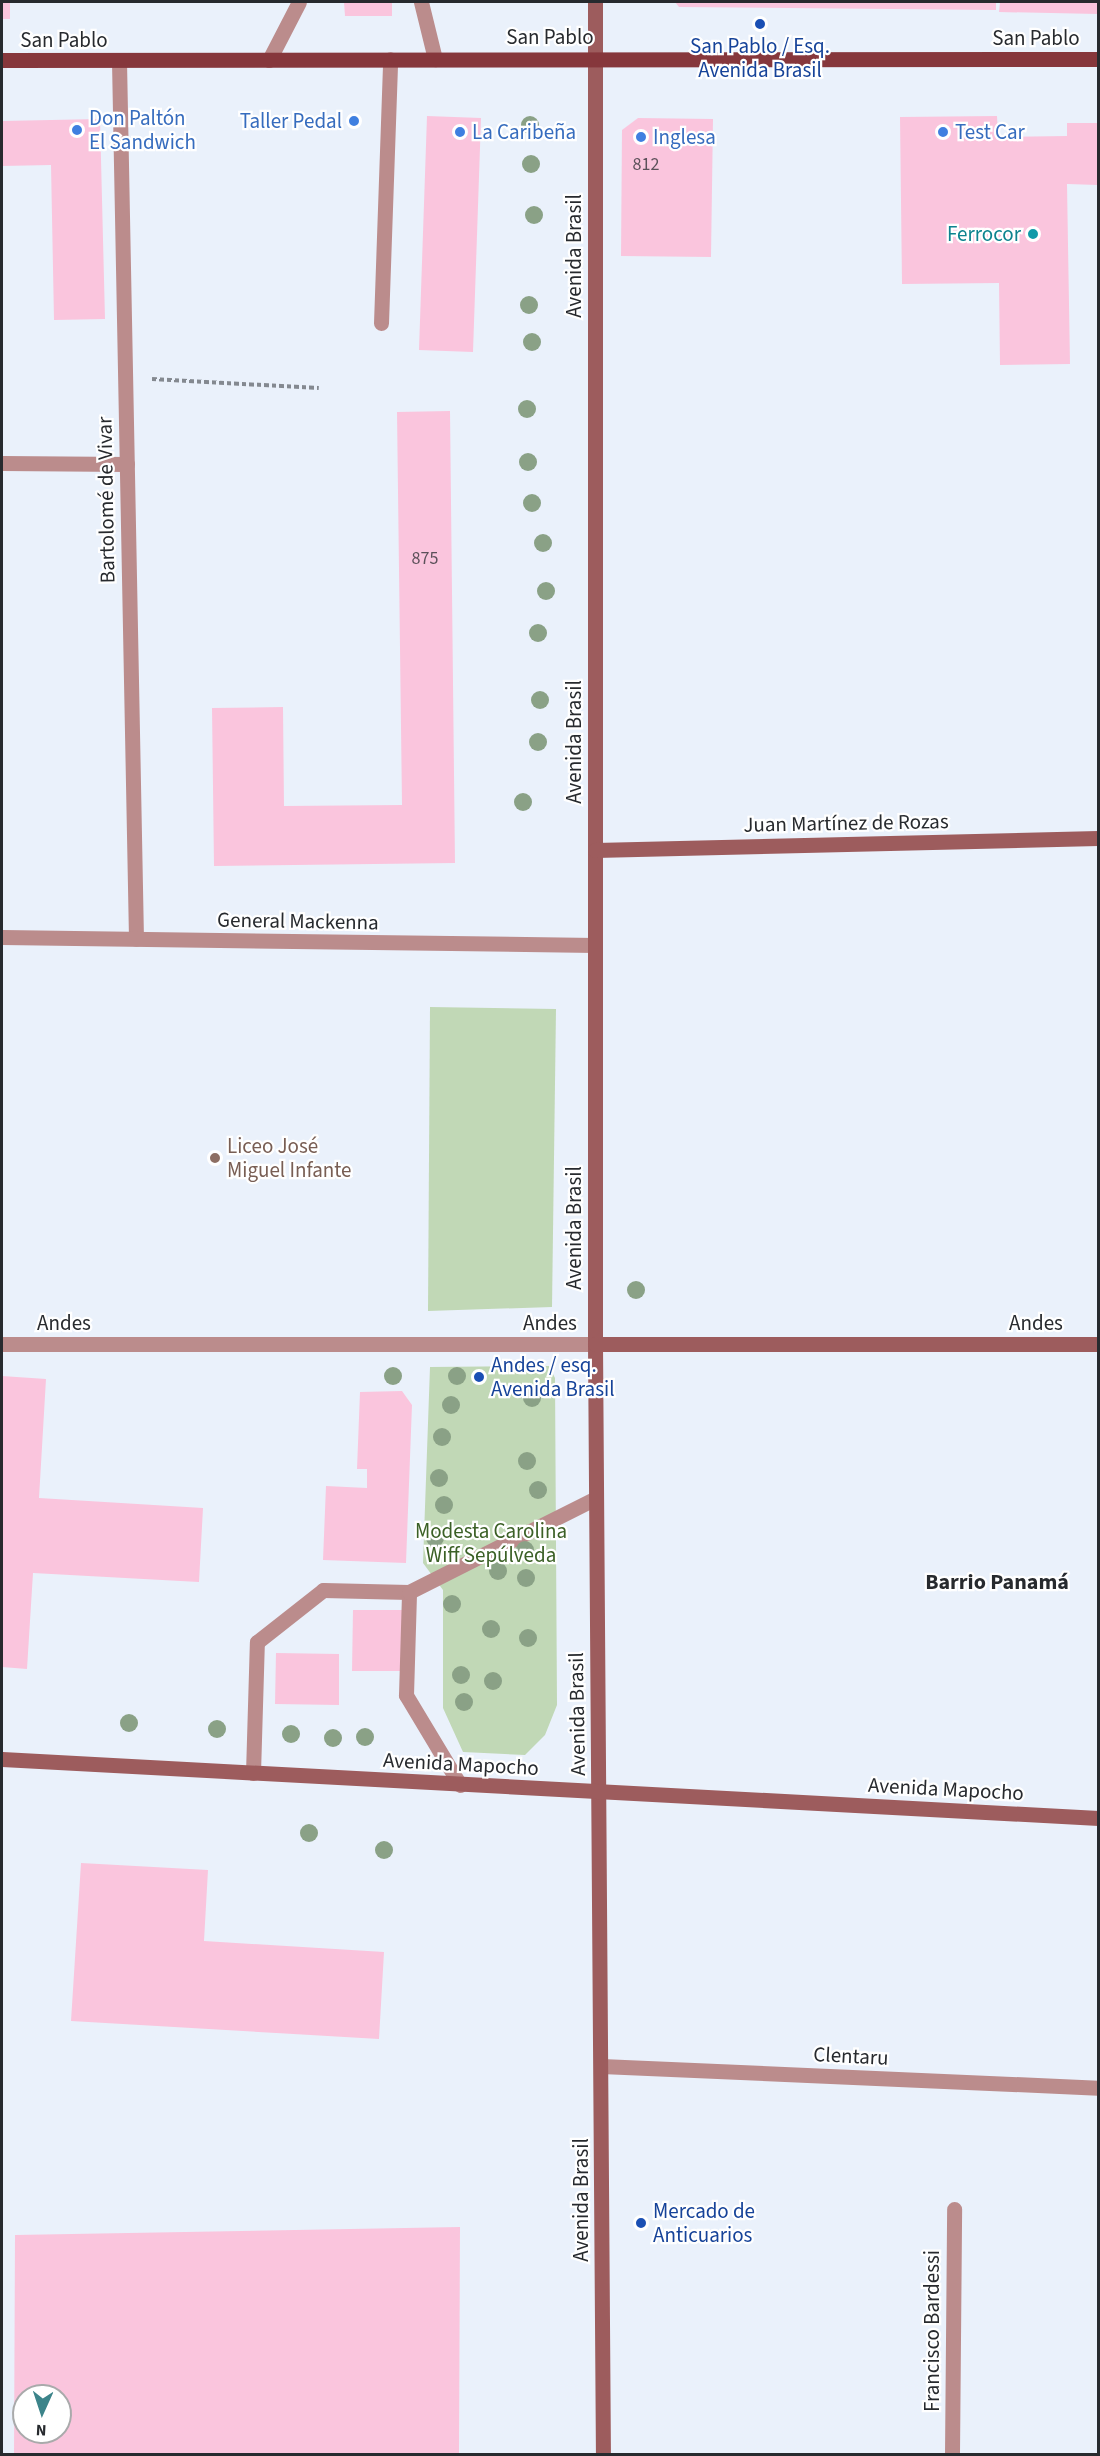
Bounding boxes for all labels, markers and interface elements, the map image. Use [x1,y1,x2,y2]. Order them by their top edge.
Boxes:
marker: San Pablo / Esq. Avenida Brasil [753,17,767,31]
street label: San Pablo [506,24,594,50]
street label: San Pablo [992,25,1080,51]
street label: San Pablo [20,27,108,53]
place label: San Pablo / Esq. Avenida Brasil [690,33,830,83]
place label: Don Paltón El Sandwich [89,105,196,155]
place label: Taller Pedal [240,108,342,134]
marker: Taller Pedal [347,114,361,128]
place label: La Caribeña [472,119,576,145]
place label: Test Car [955,119,1025,145]
marker: Don Paltón El Sandwich [70,123,84,137]
place label: Inglesa [653,124,716,150]
marker: La Caribeña [453,125,467,139]
marker: Test Car [936,125,950,139]
marker: Inglesa [634,130,648,144]
house number: 812 [633,154,659,176]
street label: Avenida Brasil [561,194,587,318]
place label: Ferrocor [947,221,1021,247]
marker: Ferrocor [1026,227,1040,241]
street label: Bartolomé de Vivar [92,416,120,584]
house number: 875 [412,548,438,570]
street label: Avenida Brasil [561,680,587,804]
street label: Juan Martínez de Rozas [743,809,949,837]
street label: General Mackenna [217,907,379,935]
place label: Liceo José Miguel Infante [227,1133,351,1183]
marker: Liceo José Miguel Infante [208,1151,222,1165]
street label: Avenida Brasil [561,1166,587,1290]
street label: Andes [37,1310,91,1336]
street label: Andes [523,1310,577,1336]
street label: Andes [1009,1310,1063,1336]
place label: Andes / esq. Avenida Brasil [491,1352,615,1402]
marker: Andes / esq. Avenida Brasil [472,1370,486,1384]
park label: Modesta Carolina Wiff Sepúlveda [415,1518,567,1568]
district label: Barrio Panamá [925,1570,1069,1596]
street label: Avenida Brasil [563,1652,591,1776]
street label: Avenida Mapocho [383,1747,539,1781]
street label: Avenida Mapocho [868,1772,1024,1806]
street label: Clentaru [813,2041,889,2071]
street label: Avenida Brasil [568,2138,594,2262]
place label: Mercado de Anticuarios [653,2198,755,2248]
marker: Mercado de Anticuarios [634,2216,648,2230]
street label: Francisco Bardessi [919,2250,945,2412]
north arrow [12,2384,72,2444]
text: N [35,2419,47,2441]

